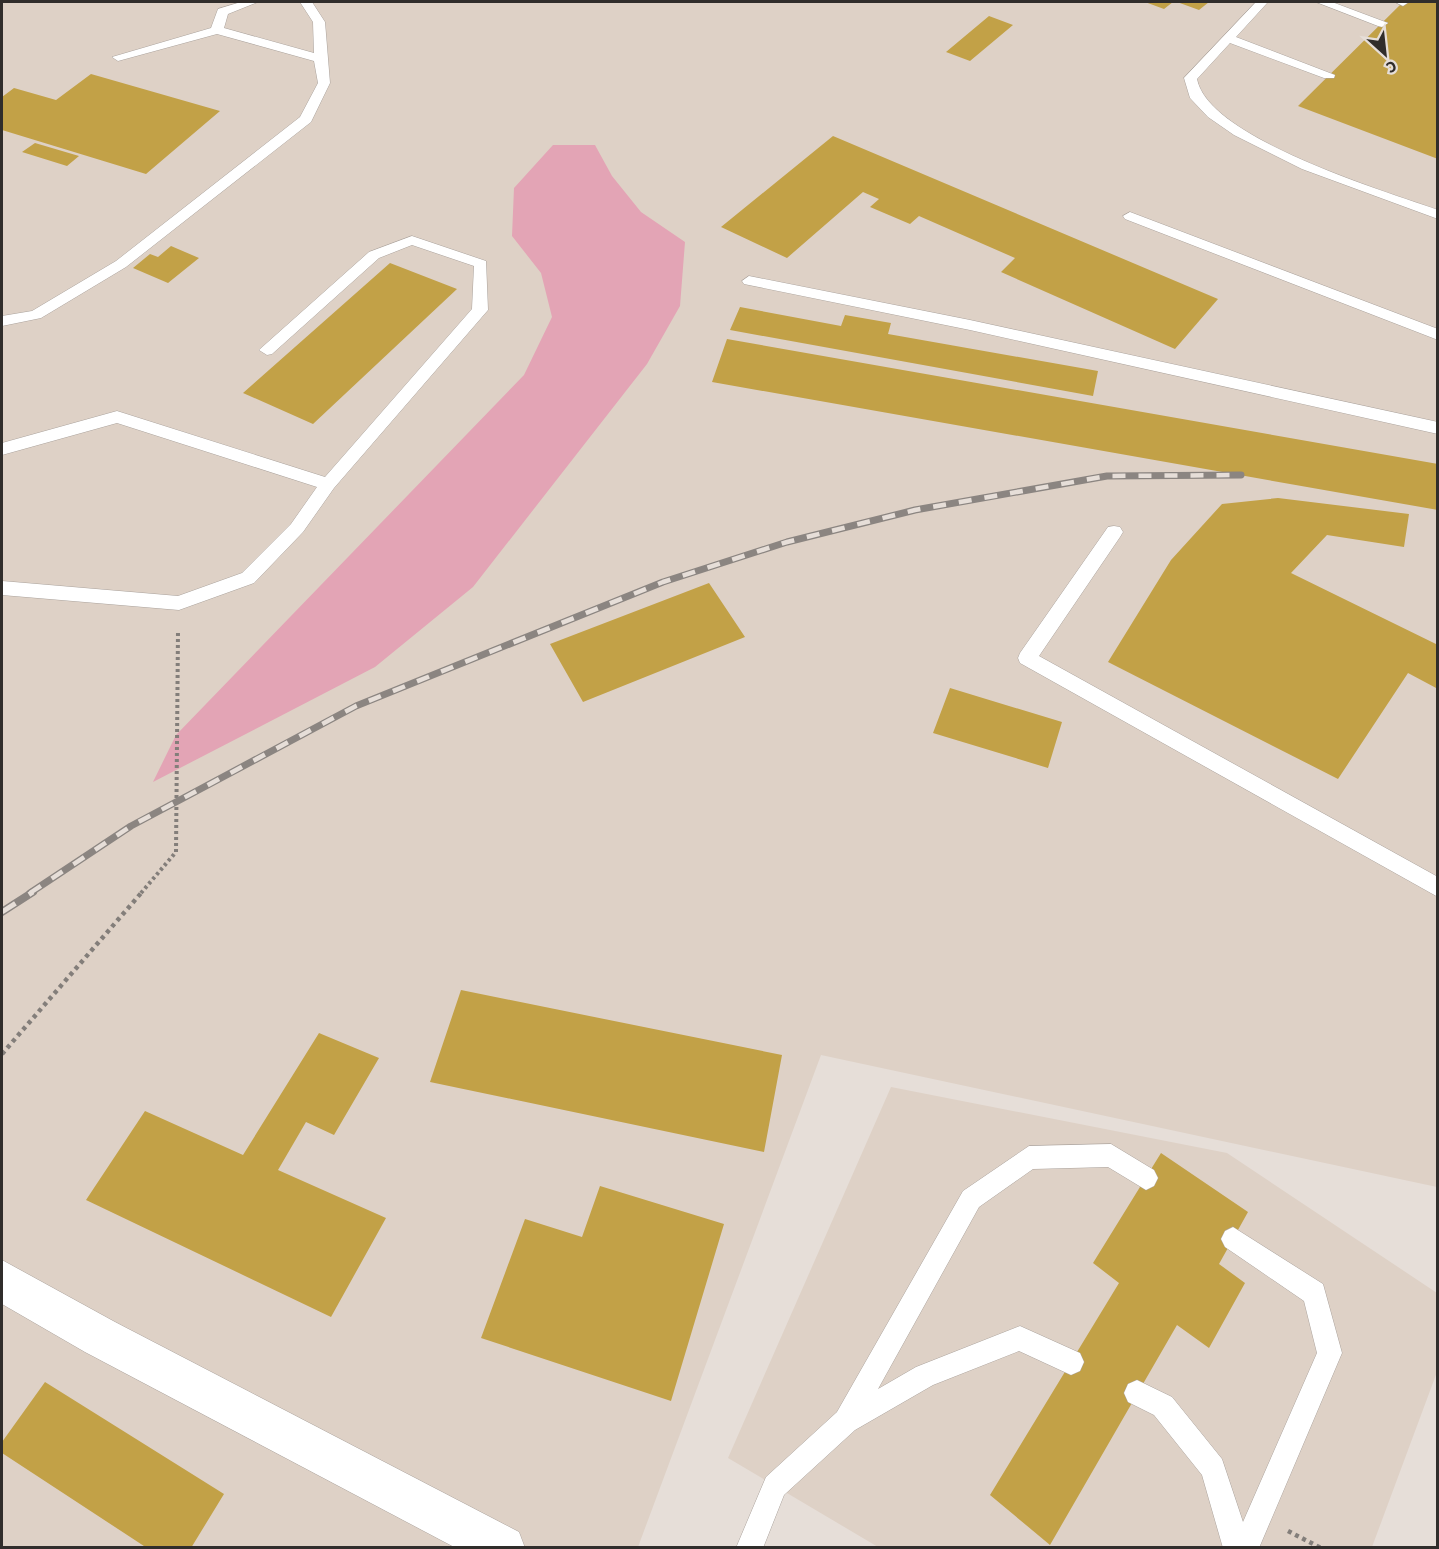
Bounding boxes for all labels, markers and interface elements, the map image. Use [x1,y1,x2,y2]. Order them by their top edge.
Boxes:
north arrow [1355,24,1415,84]
text: С [1382,55,1400,78]

